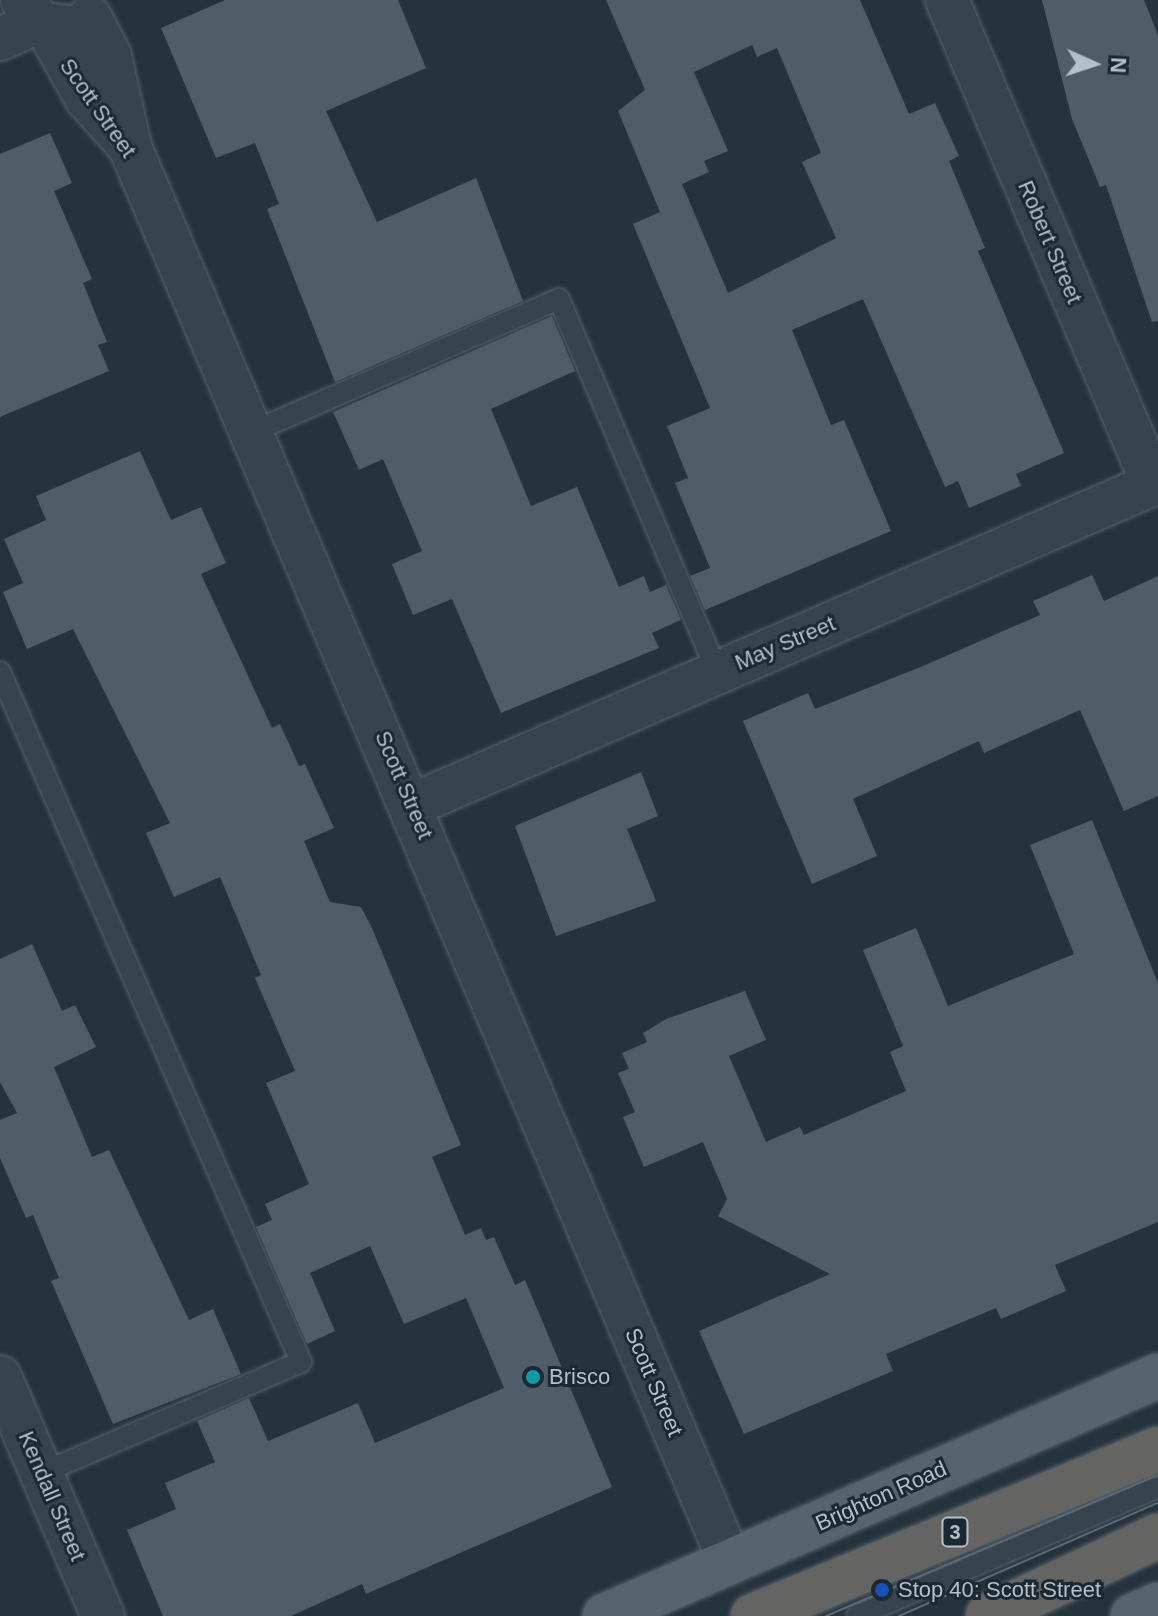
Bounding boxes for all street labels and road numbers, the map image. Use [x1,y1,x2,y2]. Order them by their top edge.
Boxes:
street label: Scott Street [54,53,142,163]
street label: Robert Street [1012,177,1088,307]
street label: May Street [731,610,839,676]
street label: Scott Street [369,727,439,843]
street label: Scott Street [619,1324,689,1440]
street label: Kendall Street [13,1427,91,1565]
street label: Brighton Road [811,1455,951,1537]
road number: 3 [941,1516,969,1548]

